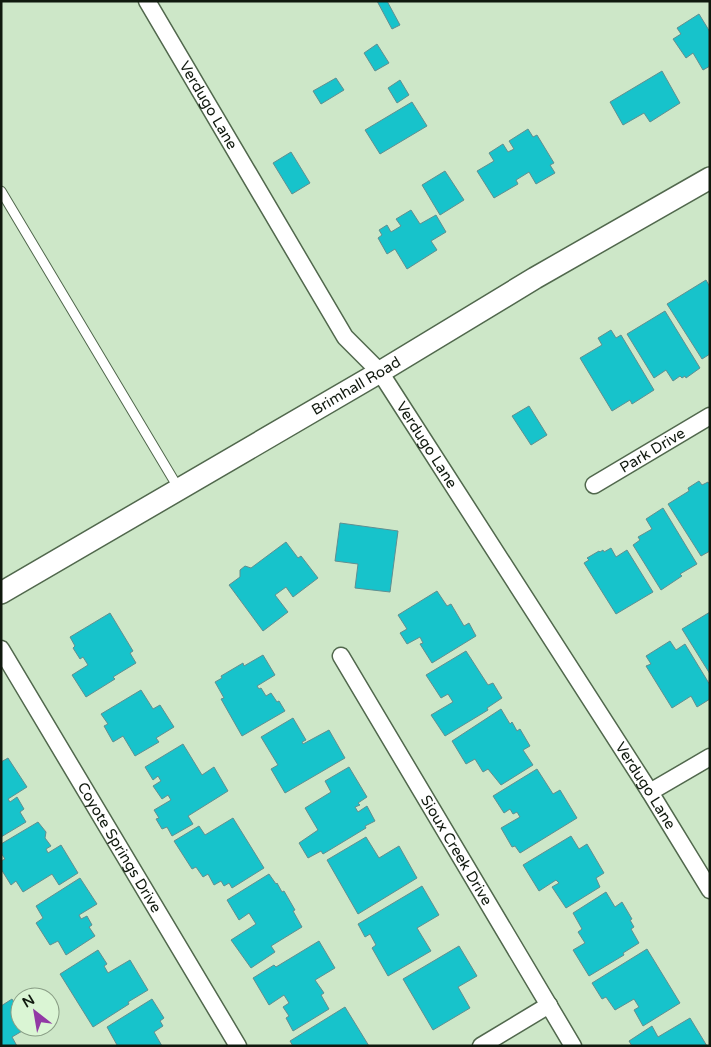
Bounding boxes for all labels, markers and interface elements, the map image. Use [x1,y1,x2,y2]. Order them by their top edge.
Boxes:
street label: Verdugo Lane [175,58,241,153]
street label: Brimhall Road [308,353,404,419]
street label: Verdugo Lane [392,398,461,491]
street label: Park Drive [616,424,688,477]
street label: Verdugo Lane [611,739,680,832]
street label: Coyote Springs Drive [73,779,165,916]
street label: Sioux Creek Drive [417,792,496,909]
north arrow [10,987,60,1037]
text: N [19,991,38,1011]

